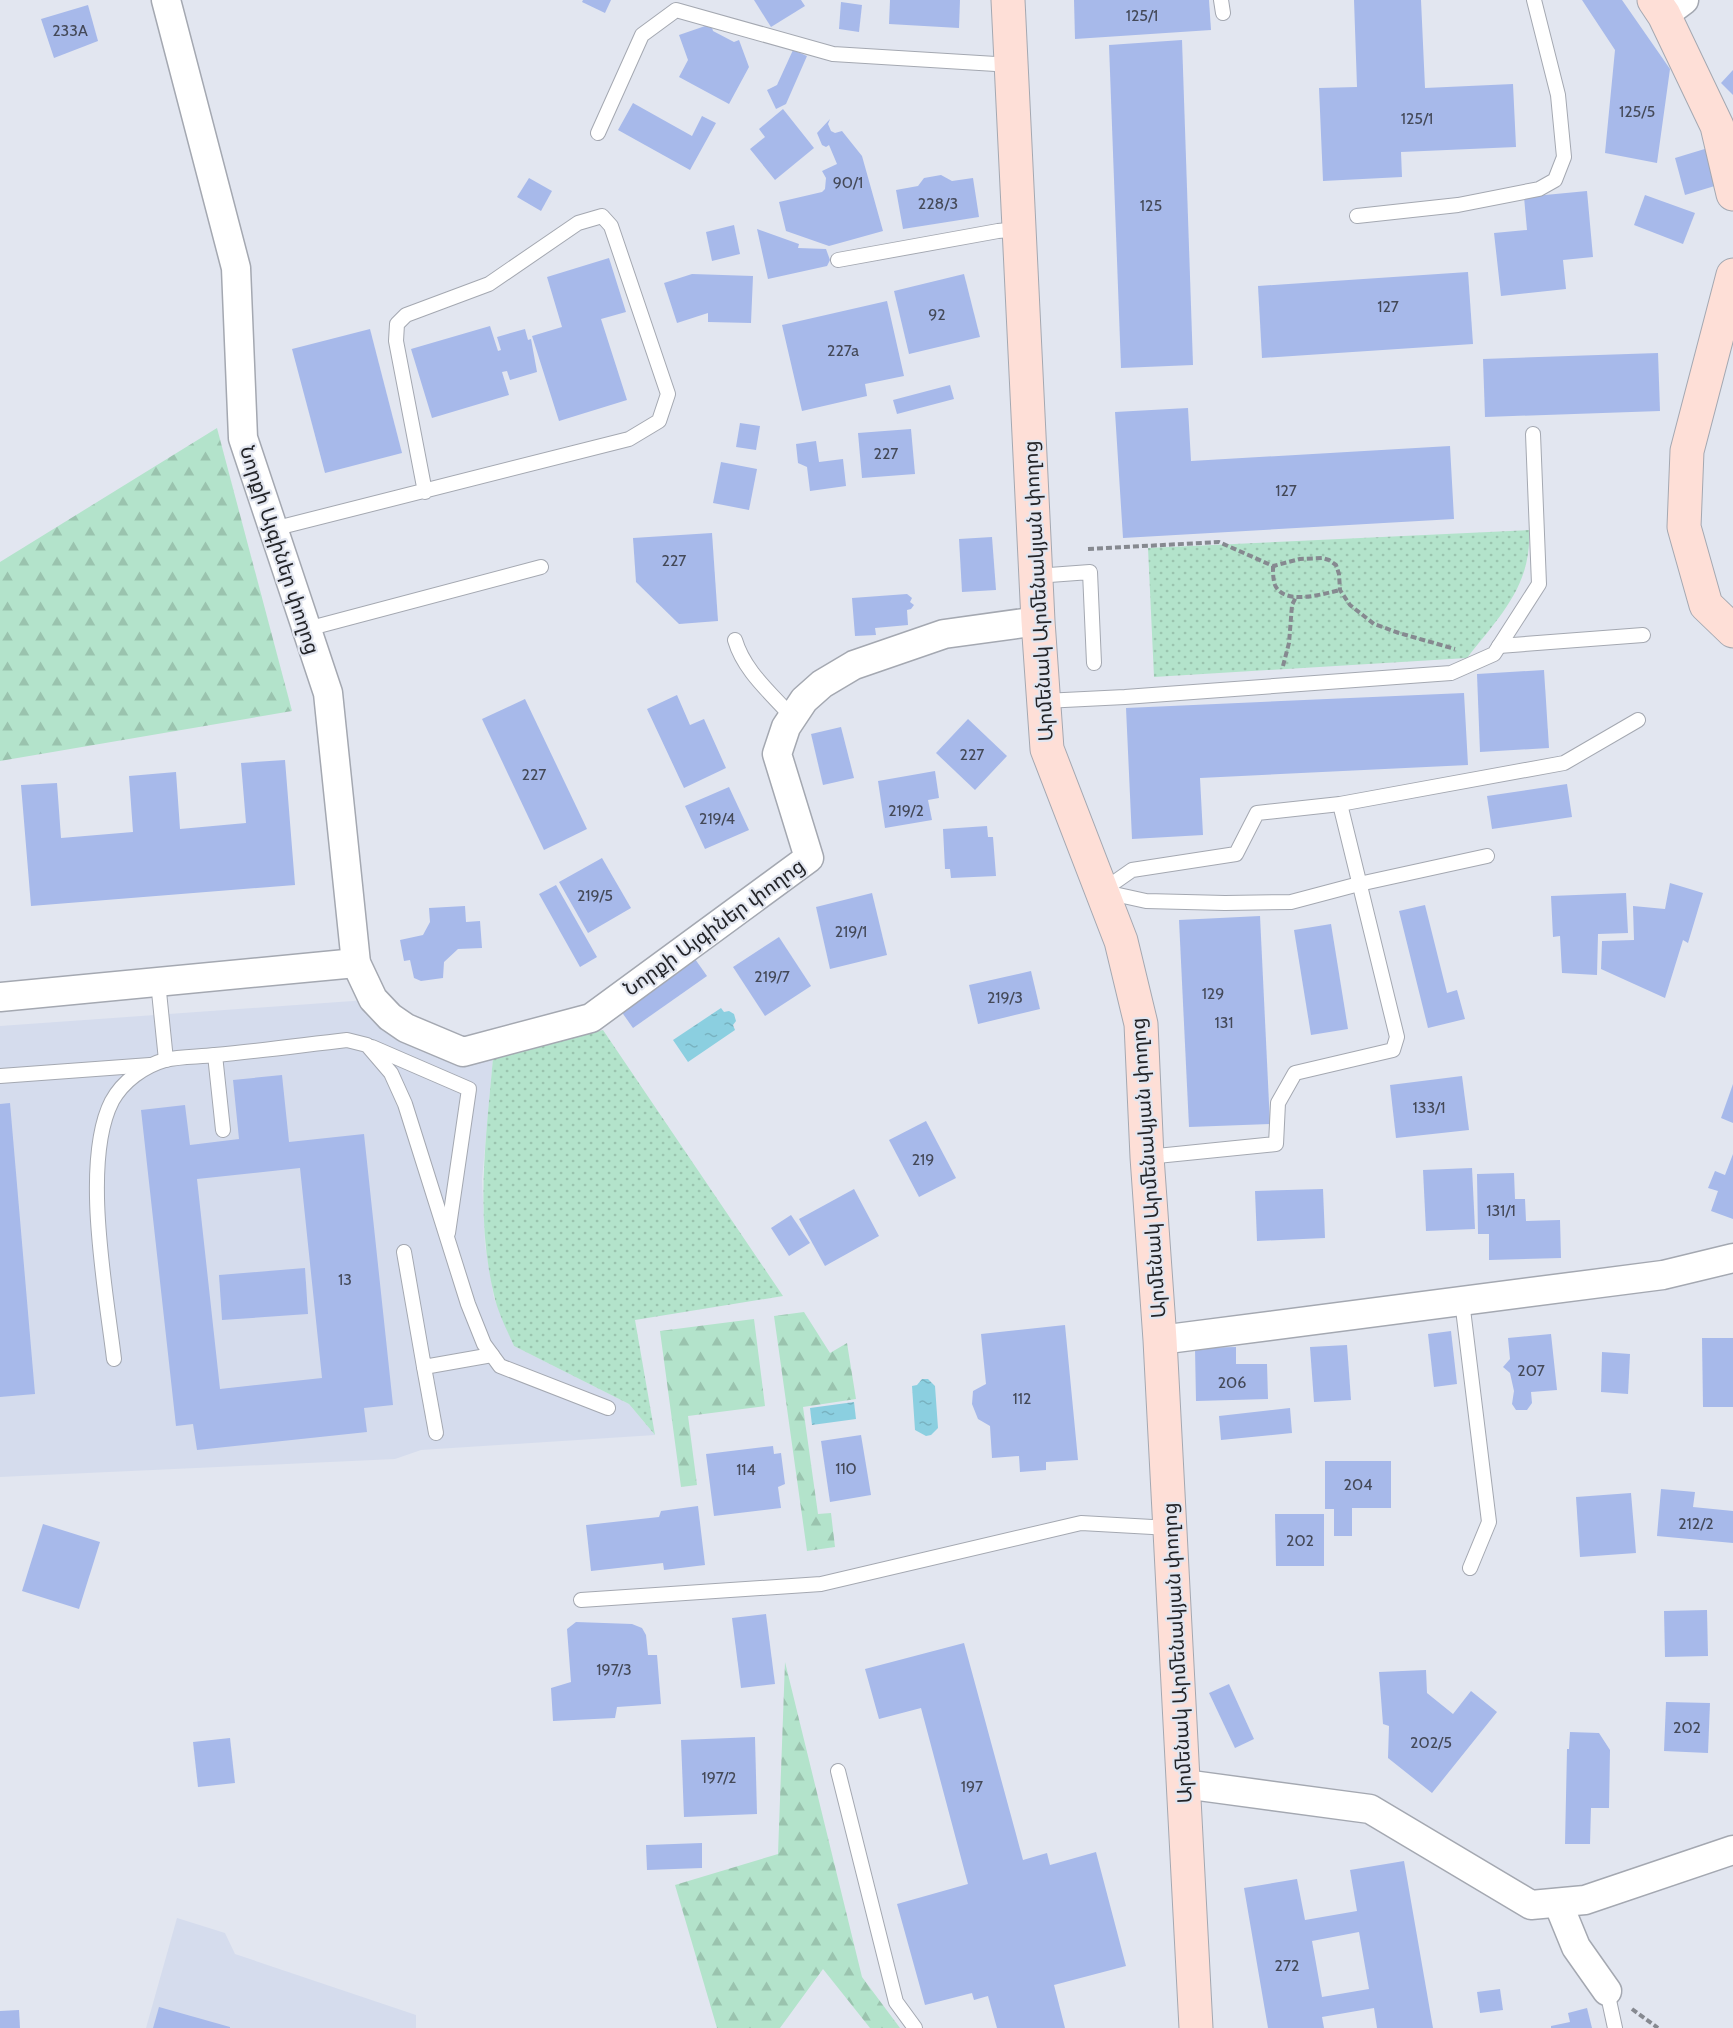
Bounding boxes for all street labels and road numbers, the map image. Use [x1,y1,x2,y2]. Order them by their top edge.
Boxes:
street label: Արմենակ Արմենակյան փողոց [1018,440,1058,742]
street label: Նորքի Այգիներ փողոց [235,443,325,657]
street label: Նորքի Այգիներ փողոց [619,853,809,1001]
street label: Արմենակ Արմենակյան փողոց [1126,1017,1170,1319]
street label: Արմենակ Արմենակյան փողոց [1157,1502,1197,1804]

